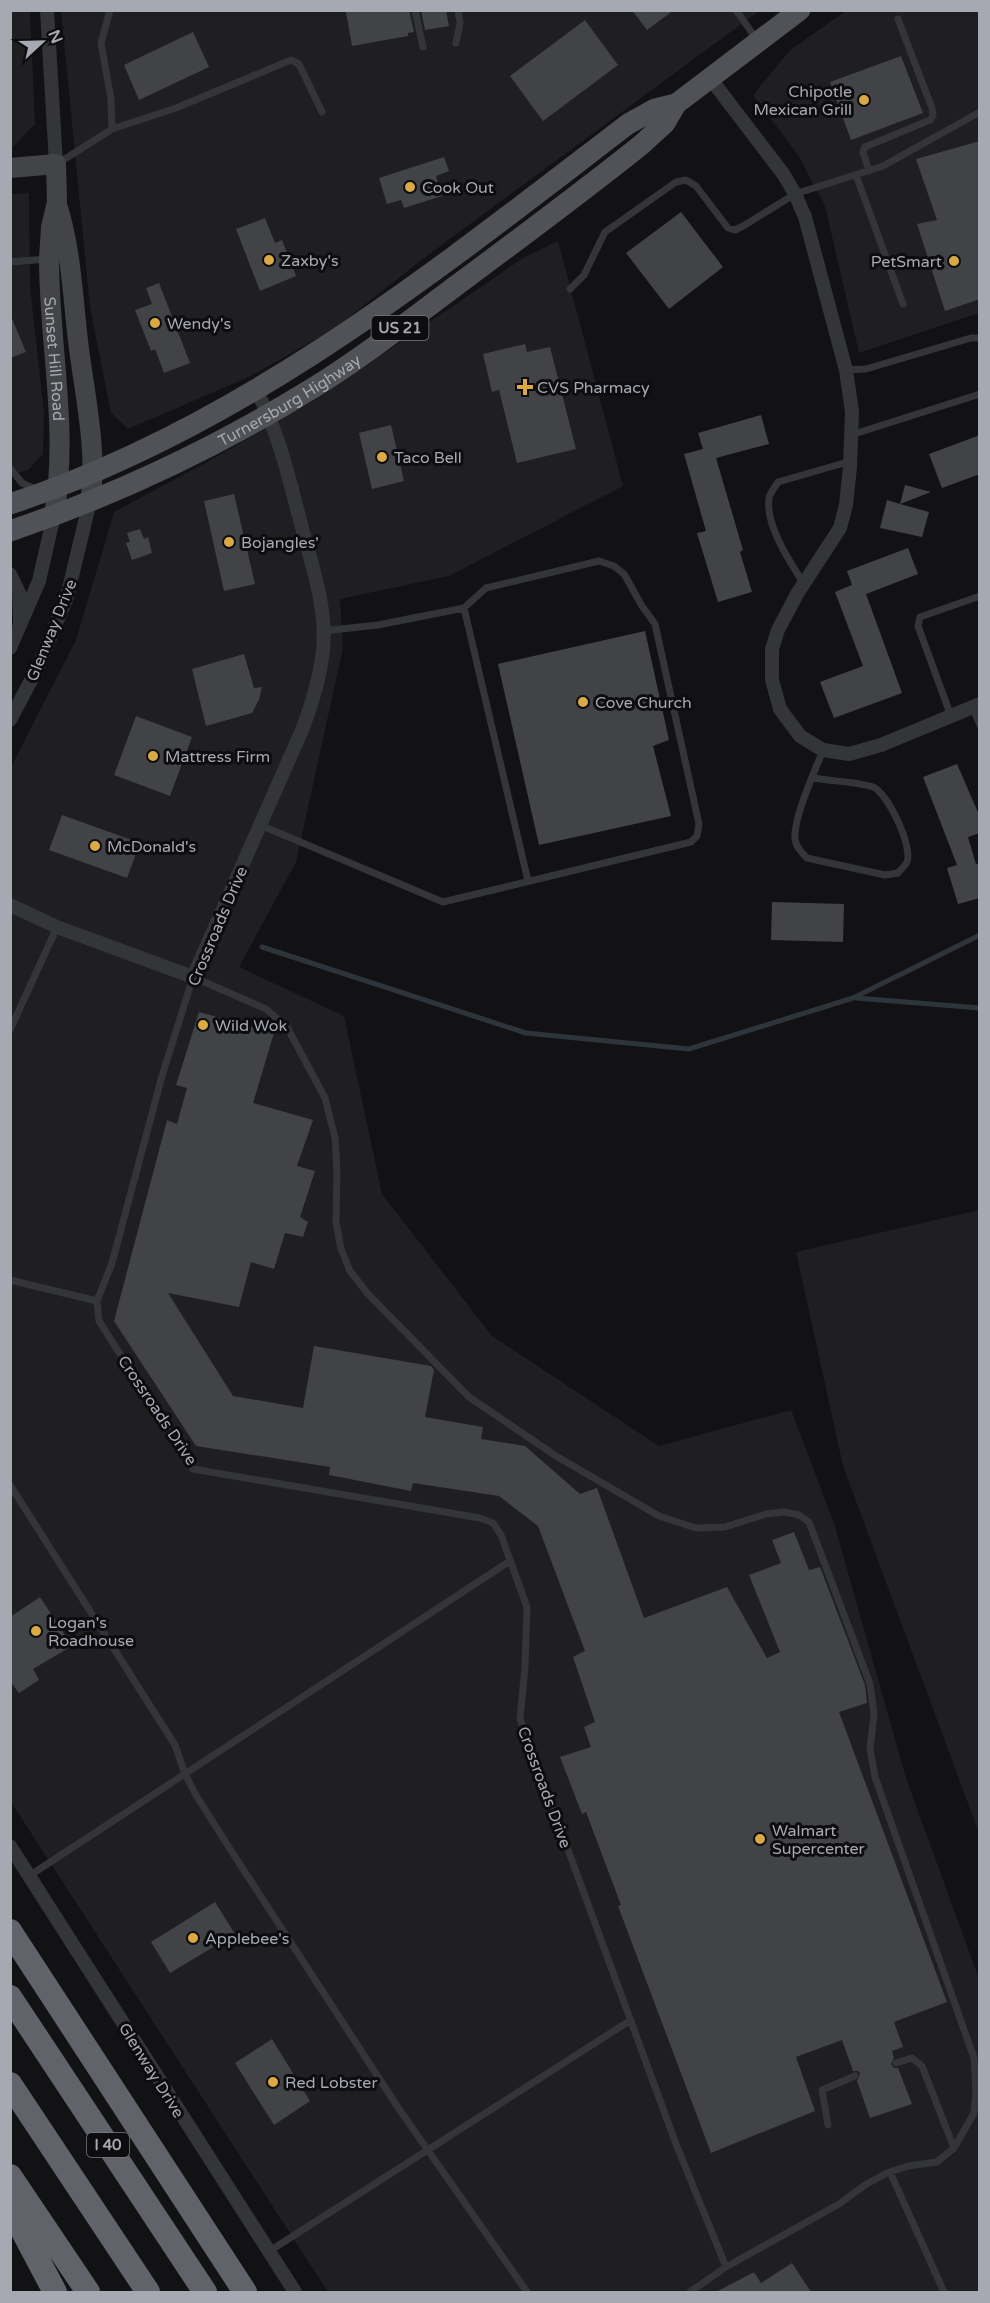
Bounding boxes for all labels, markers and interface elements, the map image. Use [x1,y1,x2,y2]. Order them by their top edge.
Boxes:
north arrow [12,12,72,72]
text: N [43,27,67,46]
place label: Chipotle Mexican Grill [754,82,852,120]
marker: Chipotle Mexican Grill [857,93,871,107]
place label: Cook Out [422,178,494,198]
marker: Cook Out [403,180,417,194]
place label: Zaxby's [281,251,339,271]
place label: PetSmart [871,252,942,272]
marker: Zaxby's [262,253,276,267]
marker: PetSmart [947,254,961,268]
street label: Sunset Hill Road [39,296,68,421]
place label: Wendy's [167,314,231,334]
marker: Wendy's [148,316,162,330]
road number: US 21 [372,316,428,340]
street label: Turnersburg Highway [215,350,365,451]
place label: CVS Pharmacy [537,378,650,398]
marker: CVS Pharmacy [518,380,532,394]
place label: Taco Bell [394,448,462,468]
marker: Taco Bell [375,450,389,464]
place label: Bojangles' [241,533,319,553]
marker: Bojangles' [222,535,236,549]
street label: Glenway Drive [22,576,81,684]
place label: Cove Church [595,693,692,713]
marker: Cove Church [576,695,590,709]
place label: Mattress Firm [165,747,270,767]
marker: Mattress Firm [146,749,160,763]
place label: McDonald's [107,837,196,857]
marker: McDonald's [88,839,102,853]
street label: Crossroads Drive [184,864,252,989]
place label: Wild Wok [215,1016,287,1036]
marker: Wild Wok [196,1018,210,1032]
street label: Crossroads Drive [113,1352,201,1469]
place label: Logan's Roadhouse [48,1613,134,1651]
marker: Logan's Roadhouse [29,1624,43,1638]
street label: Crossroads Drive [513,1724,575,1851]
place label: Walmart Supercenter [772,1821,866,1859]
marker: Walmart Supercenter [753,1832,767,1846]
place label: Applebee's [205,1929,290,1949]
marker: Applebee's [186,1931,200,1945]
street label: Glenway Drive [114,2019,188,2122]
place label: Red Lobster [285,2073,378,2093]
marker: Red Lobster [266,2075,280,2089]
road number: I 40 [87,2133,129,2157]

